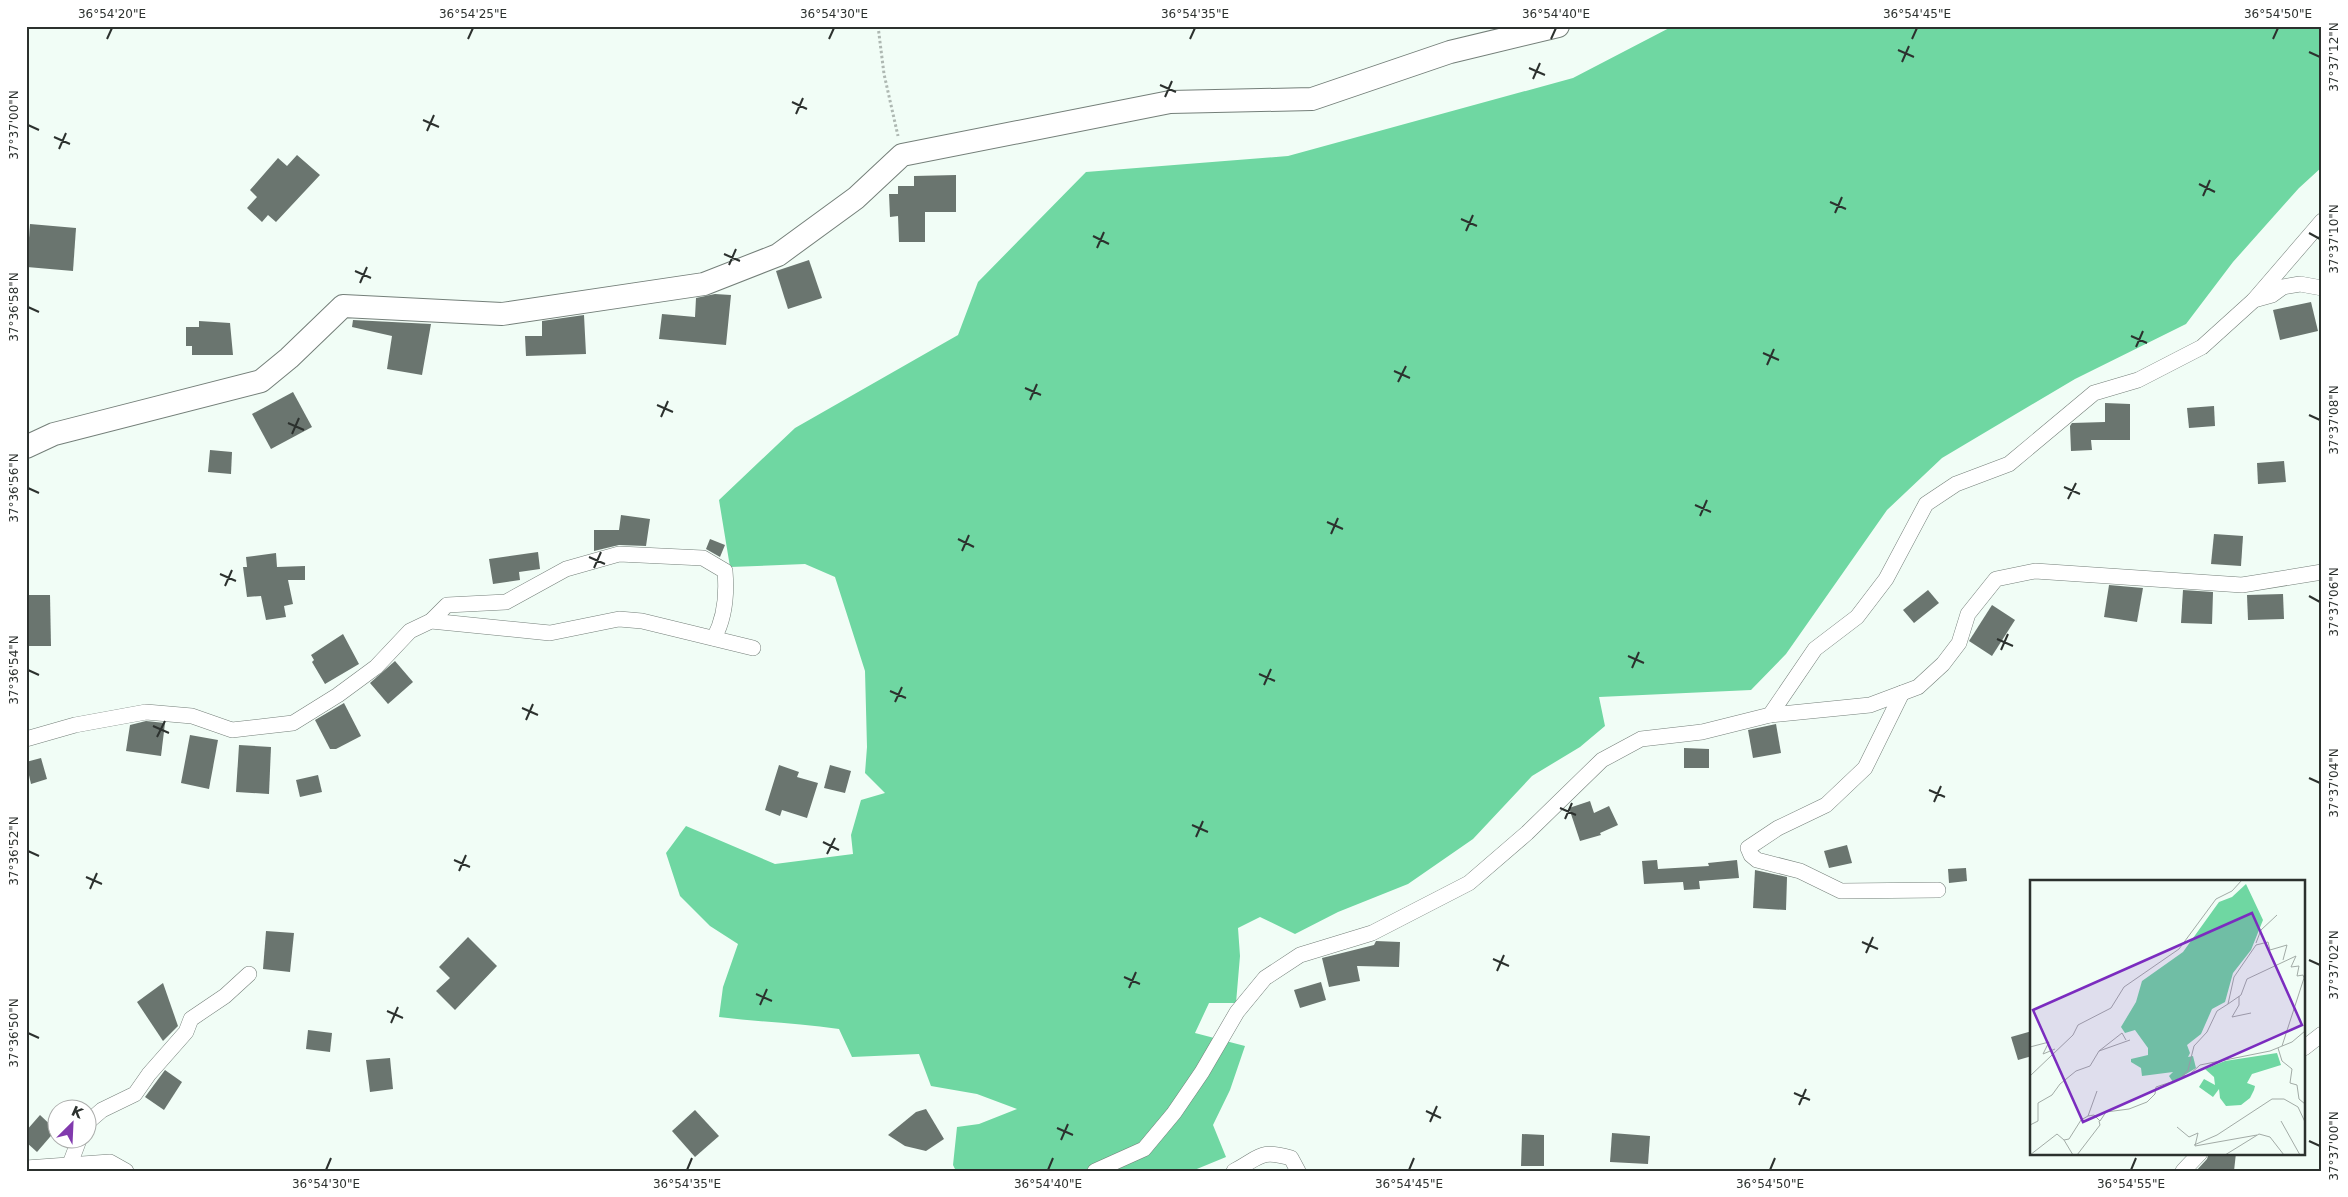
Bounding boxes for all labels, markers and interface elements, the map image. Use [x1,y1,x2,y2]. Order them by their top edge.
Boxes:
text: 36°54'20"E [78,7,146,21]
text: 36°54'25"E [439,7,507,21]
text: 36°54'30"E [800,7,868,21]
text: 36°54'35"E [1161,7,1229,21]
text: 36°54'40"E [1522,7,1590,21]
text: 36°54'45"E [1883,7,1951,21]
text: 36°54'50"E [2244,7,2312,21]
text: 37°37'12"N [2327,22,2341,92]
text: 37°37'00"N [7,90,21,160]
text: 37°37'10"N [2327,204,2341,274]
text: 37°36'58"N [7,272,21,342]
text: 37°37'08"N [2327,385,2341,455]
text: 37°36'56"N [7,453,21,523]
text: 37°37'06"N [2327,567,2341,637]
text: 37°36'54"N [7,635,21,705]
text: 37°37'04"N [2327,748,2341,818]
text: 37°36'52"N [7,816,21,886]
inset map [2030,880,2306,1154]
text: 37°37'02"N [2327,930,2341,1000]
text: 37°36'50"N [7,998,21,1068]
north arrow [48,1100,98,1150]
text: K [69,1103,87,1122]
text: 37°37'00"N [2327,1111,2341,1181]
text: 36°54'30"E [292,1177,360,1191]
text: 36°54'35"E [653,1177,721,1191]
text: 36°54'40"E [1014,1177,1082,1191]
text: 36°54'45"E [1375,1177,1443,1191]
text: 36°54'50"E [1736,1177,1804,1191]
text: 36°54'55"E [2097,1177,2165,1191]

